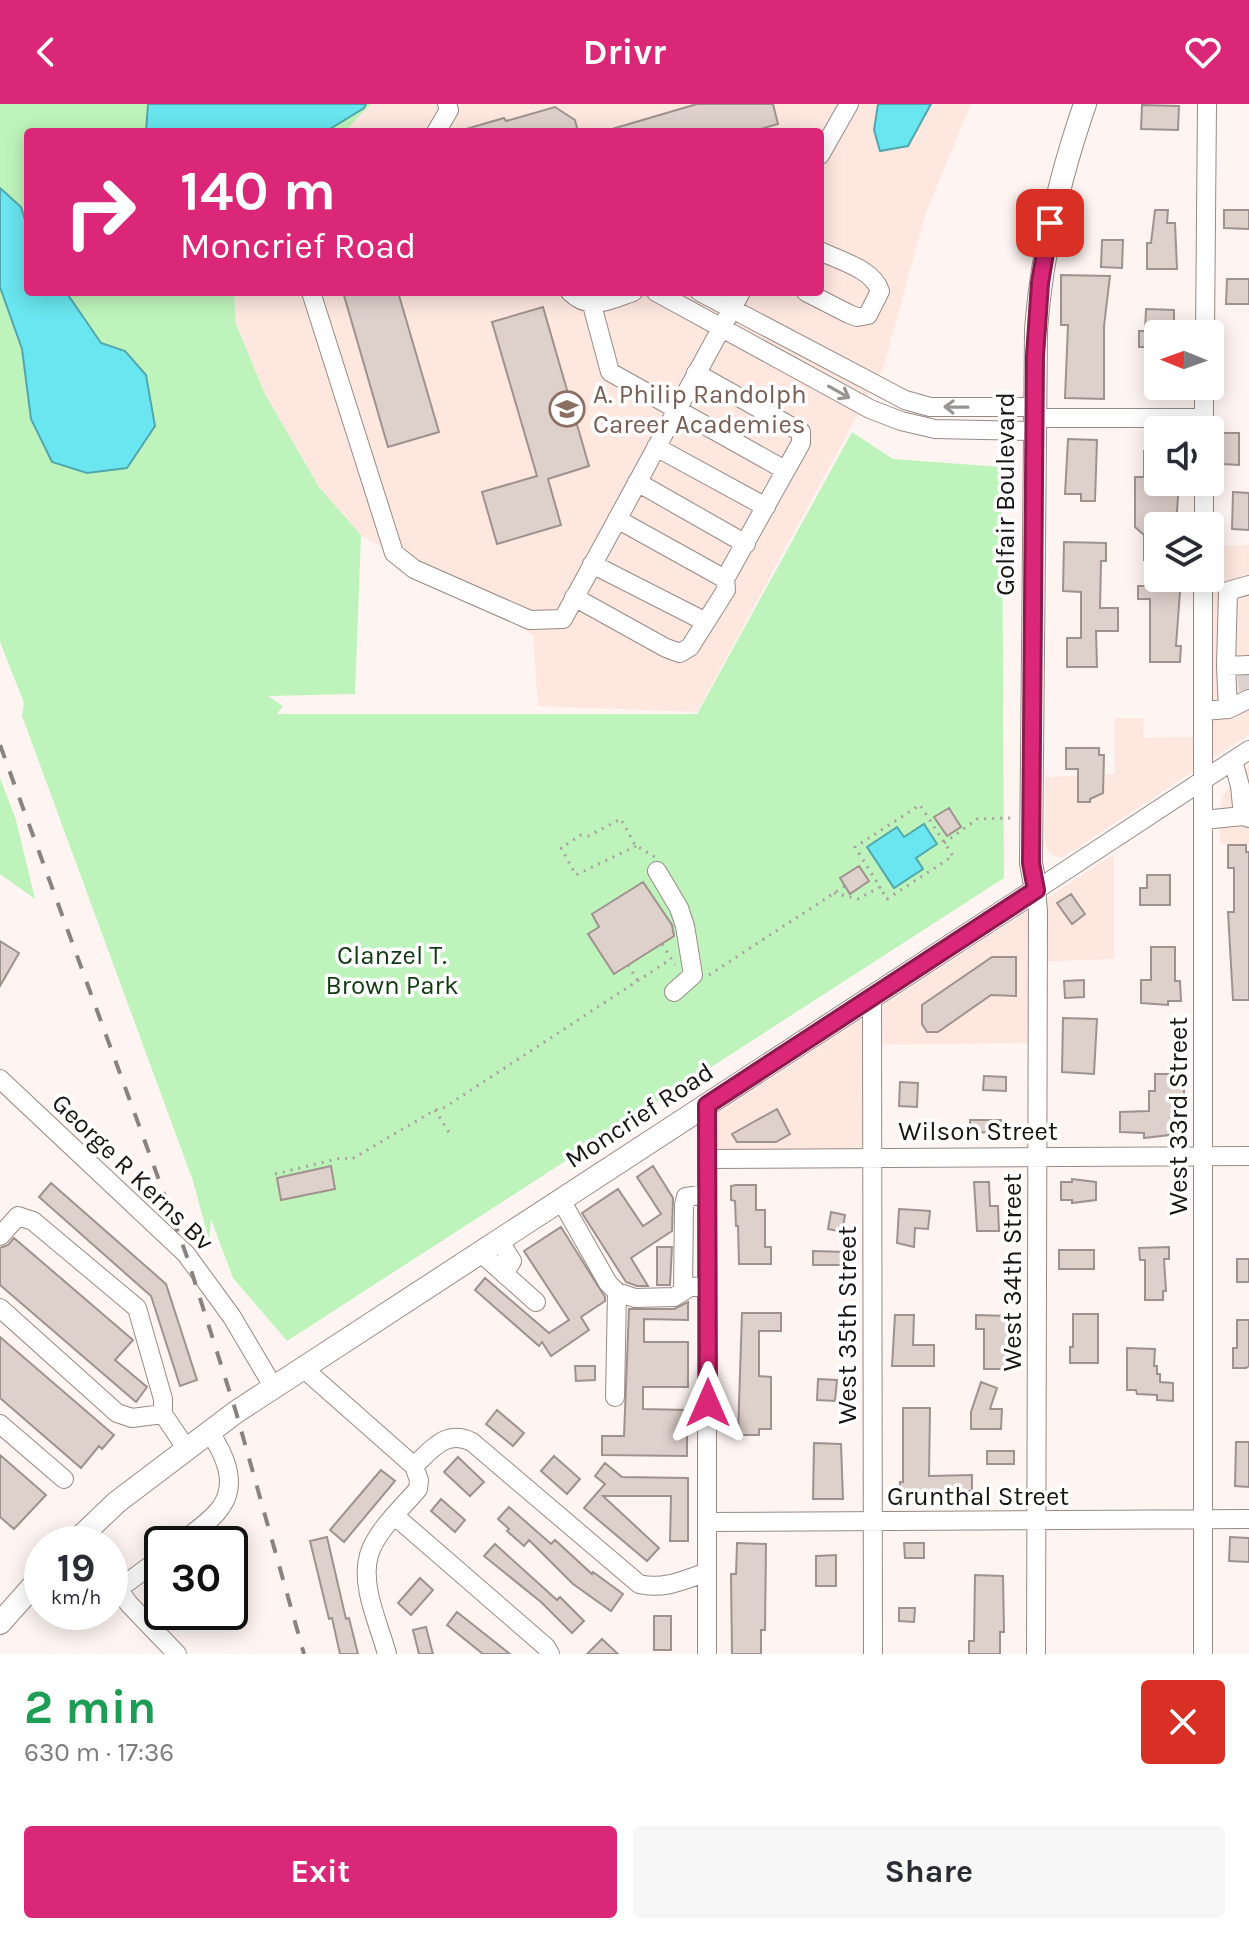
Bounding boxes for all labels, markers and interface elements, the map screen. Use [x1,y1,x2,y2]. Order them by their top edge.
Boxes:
icon: back [24,30,68,74]
icon: heart [1181,30,1225,74]
text: Drivr [583,31,666,73]
text: 140 m [180,158,336,223]
icon: right [48,160,152,264]
pin [1016,189,1084,257]
icon: arrive [1028,201,1072,245]
text: Moncrief Road [180,225,416,267]
north arrow [1144,320,1224,400]
map controls [1144,320,1224,592]
place label: A. Philip Randolph Career Academies [593,379,807,440]
one-way arrow [826,385,850,400]
school or university icon: A. Philip Randolph Career Academies [548,390,586,428]
street label: Golfair Boulevard [990,392,1021,596]
one-way arrow [943,399,970,415]
button: sound [1144,416,1224,496]
button: layers [1144,512,1224,592]
park label: Clanzel T. Brown Park [325,940,459,1001]
street label: West 33rd Street [1163,1017,1194,1215]
street label: Moncrief Road [559,1056,719,1175]
street label: George R Kerns Bv [45,1087,220,1257]
street label: Wilson Street [898,1116,1058,1147]
street label: West 34th Street [997,1173,1028,1371]
street label: West 35th Street [832,1226,863,1424]
position arrow [666,1361,750,1445]
street label: Grunthal Street [887,1481,1069,1512]
speed limit sign: 30 [144,1526,248,1630]
text: 19 [57,1544,95,1591]
text: km/h [51,1586,101,1609]
text: 2 min [24,1679,156,1735]
button: close [1141,1680,1225,1764]
text: 630 m · 17:36 [24,1737,174,1768]
button: Exit [24,1826,617,1918]
button: Share [633,1826,1225,1918]

